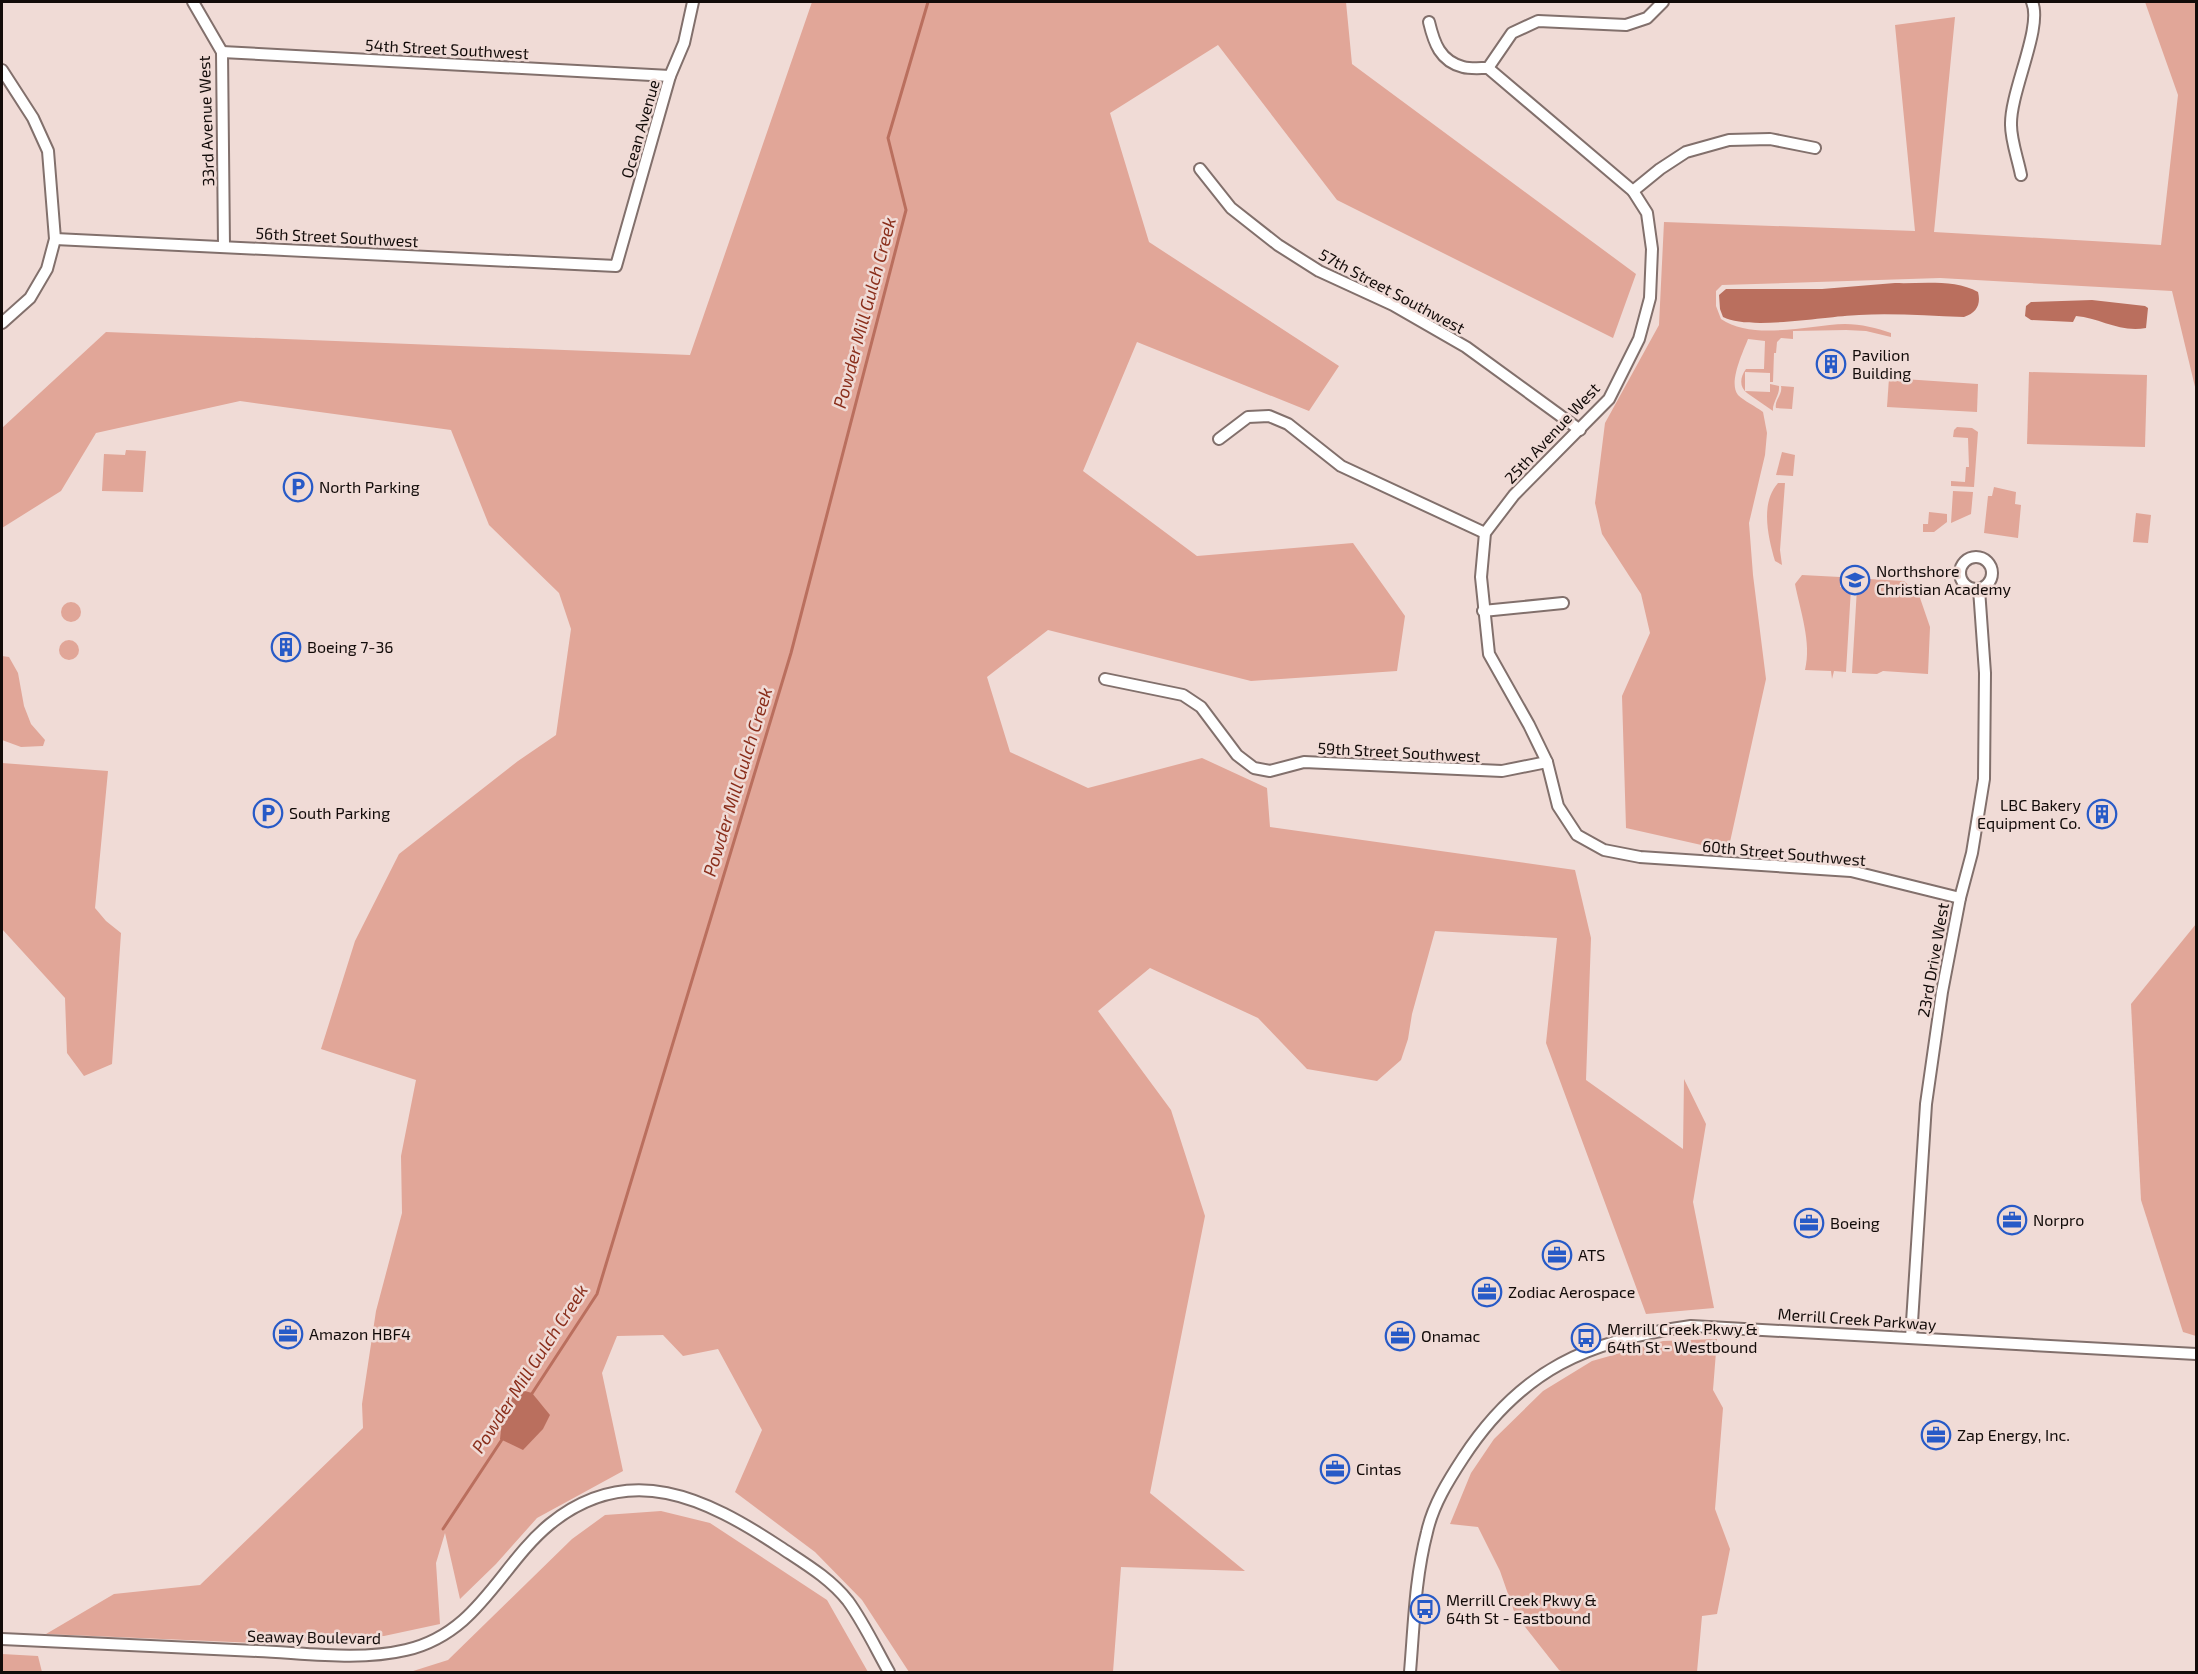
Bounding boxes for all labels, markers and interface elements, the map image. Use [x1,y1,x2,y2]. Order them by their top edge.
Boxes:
street label: 54th Street Southwest [365,35,529,62]
street label: 33rd Avenue West [194,55,217,187]
street label: Ocean Avenue [616,77,663,180]
water label: Powder Mill Gulch Creek [828,215,900,411]
street label: 56th Street Southwest [255,223,419,250]
street label: 57th Street Southwest [1316,244,1468,337]
place label: Pavilion Building [1852,345,1911,382]
building icon: Pavilion Building [1815,348,1847,380]
street label: 25th Avenue West [1500,378,1603,487]
parking icon: North Parking [282,471,314,503]
place label: North Parking [319,477,420,496]
place label: Northshore Christian Academy [1876,561,2012,598]
school or university icon: Northshore Christian Academy [1839,564,1871,596]
building icon: Boeing 7-36 [270,631,302,663]
place label: Boeing 7-36 [307,637,393,656]
water label: Powder Mill Gulch Creek [698,684,776,879]
street label: 59th Street Southwest [1317,738,1481,765]
place label: LBC Bakery Equipment Co. [1977,795,2082,832]
parking icon: South Parking [252,797,284,829]
building icon: LBC Bakery Equipment Co. [2086,798,2118,830]
place label: South Parking [289,803,390,822]
street label: 60th Street Southwest [1701,836,1867,869]
street label: 23rd Drive West [1913,901,1952,1019]
office icon: Norpro [1996,1204,2028,1236]
office icon: Boeing [1793,1207,1825,1239]
place label: Norpro [2033,1210,2084,1229]
place label: Boeing [1830,1213,1880,1232]
office icon: ATS [1541,1239,1573,1271]
place label: ATS [1578,1245,1605,1264]
office icon: Zodiac Aerospace [1471,1276,1503,1308]
water label: Powder Mill Gulch Creek [466,1280,592,1457]
place label: Zodiac Aerospace [1508,1282,1635,1301]
street label: Merrill Creek Parkway [1777,1303,1938,1334]
office icon: Amazon HBF4 [272,1318,304,1350]
place label: Merrill Creek Pkwy & 64th St - Westbound [1607,1319,1758,1356]
office icon: Onamac [1384,1320,1416,1352]
bus stop icon: Merrill Creek Pkwy & 64th St - Westbound [1570,1322,1602,1354]
place label: Amazon HBF4 [309,1324,411,1343]
place label: Onamac [1421,1326,1481,1345]
office icon: Zap Energy, Inc. [1920,1419,1952,1451]
place label: Zap Energy, Inc. [1957,1425,2070,1444]
office icon: Cintas [1319,1453,1351,1485]
place label: Cintas [1356,1459,1401,1478]
place label: Merrill Creek Pkwy & 64th St - Eastbound [1446,1590,1597,1627]
bus stop icon: Merrill Creek Pkwy & 64th St - Eastbound [1409,1593,1441,1625]
street label: Seaway Boulevard [247,1626,381,1647]

